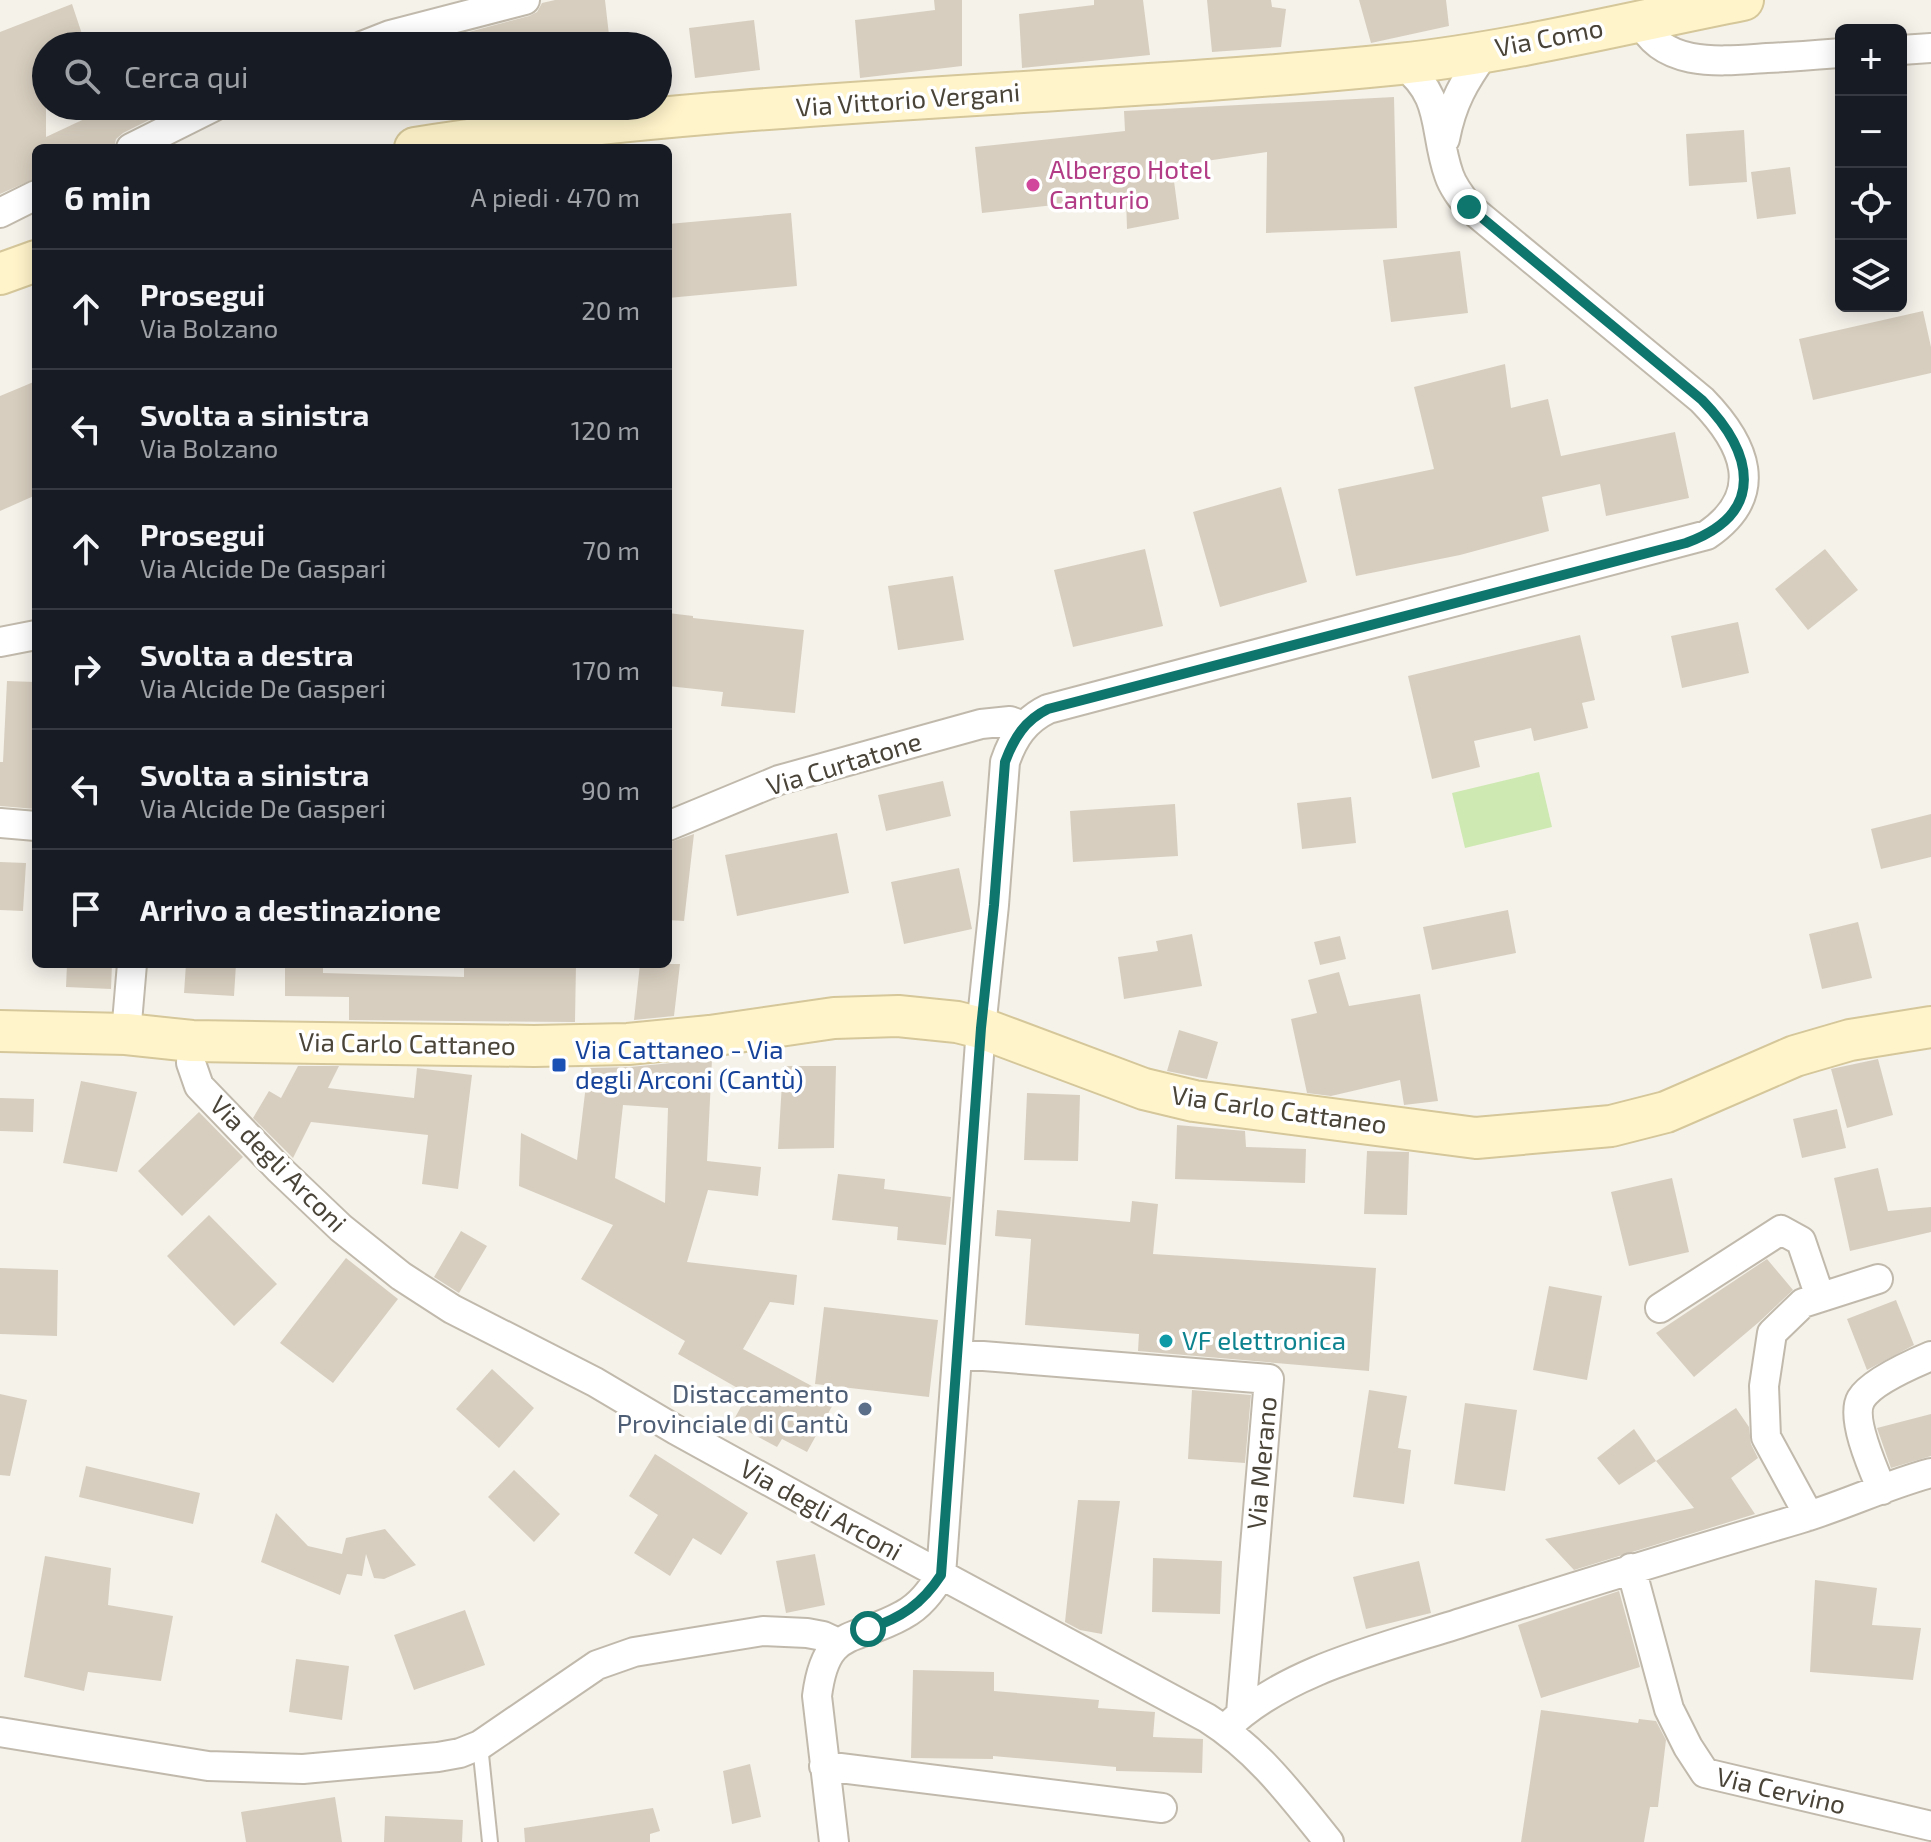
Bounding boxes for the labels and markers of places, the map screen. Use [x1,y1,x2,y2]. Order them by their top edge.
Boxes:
place label: Albergo Hotel Canturio [1049,153,1211,214]
marker: Albergo Hotel Canturio [1024,176,1042,194]
place label: Via Cattaneo - Via degli Arconi (Cantù) [575,1033,804,1094]
marker: Via Cattaneo - Via degli Arconi (Cantù) [550,1056,568,1074]
place label: VF elettronica [1182,1324,1346,1355]
marker: VF elettronica [1157,1332,1175,1350]
place label: Distaccamento Provinciale di Cantù [617,1377,849,1438]
marker: Distaccamento Provinciale di Cantù [856,1400,874,1418]

